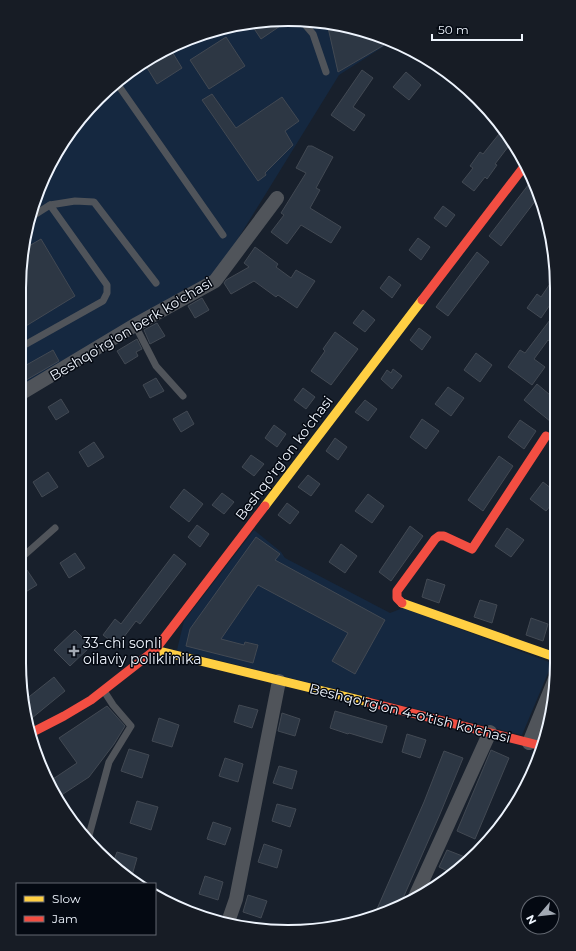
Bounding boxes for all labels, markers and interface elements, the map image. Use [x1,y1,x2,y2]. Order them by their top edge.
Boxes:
scale bar [432,16,522,42]
text: 50 m [438,22,469,37]
street label: Beshqo'rg'on berk ko'chasi [46,273,216,385]
street label: Beshqo'rg'on ko'chasi [231,392,337,524]
place label: 33-chi sonli oilaviy poliklinika [83,634,201,668]
marker: 33-chi sonli oilaviy poliklinika [68,645,80,657]
street label: Beshqo'rg'on 4-o'tish ko'chasi [307,679,513,747]
legend [16,883,156,935]
text: Slow [52,891,81,906]
north arrow [520,895,560,935]
text: Jam [51,911,78,926]
text: N [523,912,539,927]

